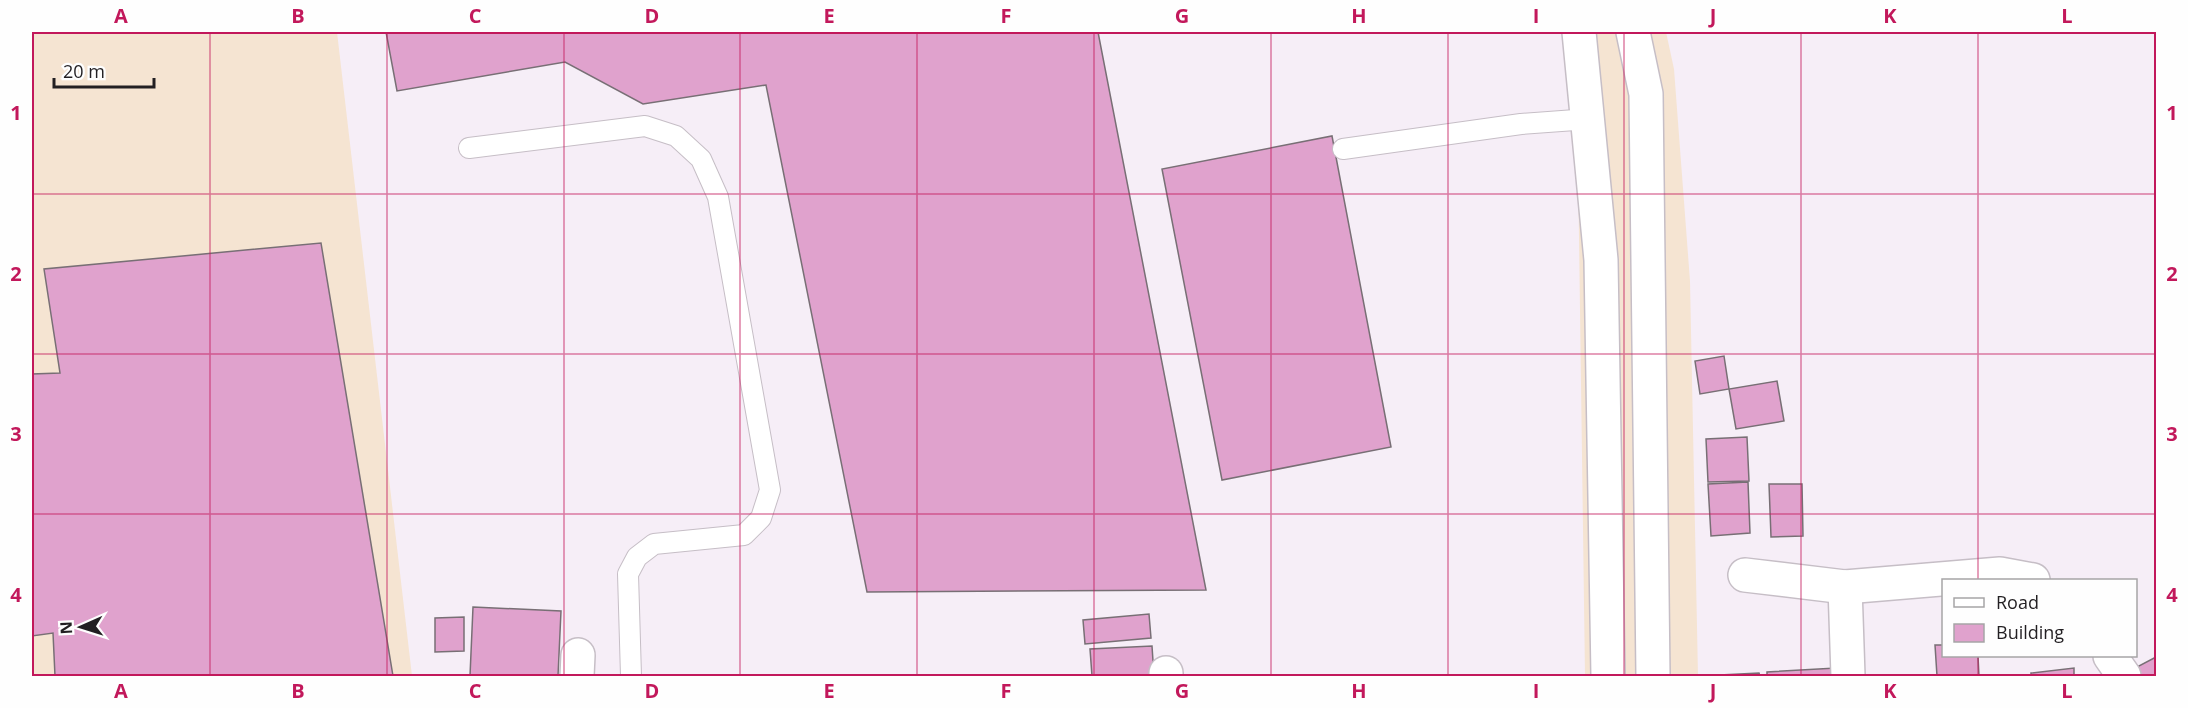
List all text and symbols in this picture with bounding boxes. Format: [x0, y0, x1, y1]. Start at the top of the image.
text: A [114, 2, 128, 29]
text: B [291, 2, 305, 29]
text: C [469, 2, 482, 29]
text: D [645, 2, 659, 29]
text: E [823, 2, 835, 29]
text: F [1001, 2, 1011, 29]
text: G [1175, 2, 1189, 29]
text: H [1351, 2, 1367, 29]
text: I [1533, 2, 1539, 29]
text: J [1708, 2, 1716, 29]
text: K [1883, 2, 1897, 29]
text: L [2061, 2, 2073, 29]
scale bar [54, 51, 154, 89]
text: 20 m [63, 59, 105, 83]
text: 1 [10, 99, 22, 126]
text: 1 [2166, 99, 2178, 126]
text: 2 [10, 260, 22, 287]
text: 2 [2166, 260, 2178, 287]
text: 3 [10, 420, 22, 447]
text: 3 [2166, 420, 2178, 447]
legend [1942, 579, 2137, 657]
text: 4 [10, 581, 22, 608]
text: 4 [2166, 581, 2178, 608]
text: Road [1996, 590, 2039, 614]
north arrow [51, 597, 111, 657]
text: Building [1996, 620, 2064, 644]
text: N [55, 621, 77, 635]
text: A [114, 677, 128, 704]
text: B [291, 677, 305, 704]
text: C [469, 677, 482, 704]
text: D [645, 677, 659, 704]
text: E [823, 677, 835, 704]
text: F [1001, 677, 1011, 704]
text: G [1175, 677, 1189, 704]
text: H [1351, 677, 1367, 704]
text: I [1533, 677, 1539, 704]
text: J [1708, 677, 1716, 704]
text: K [1883, 677, 1897, 704]
text: L [2061, 677, 2073, 704]

